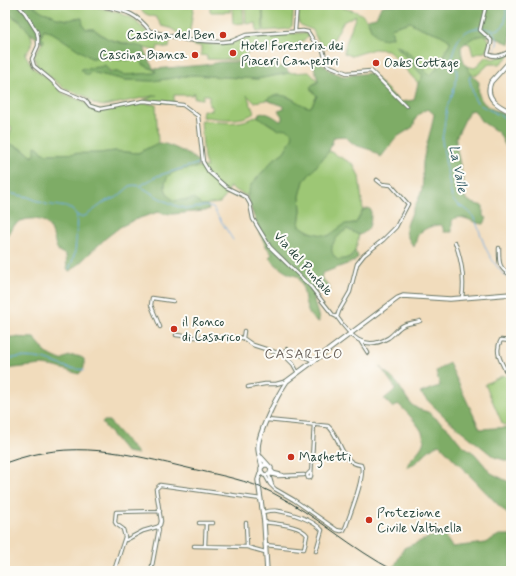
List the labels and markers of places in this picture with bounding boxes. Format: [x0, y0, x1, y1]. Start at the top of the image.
place label: Cascina del Ben [127, 27, 215, 44]
marker: Cascina del Ben [218, 30, 228, 40]
place label: Hotel Foresteria dei Piaceri Campestri [241, 38, 344, 70]
place label: Cascina Bianca [99, 47, 187, 64]
marker: Hotel Foresteria dei Piaceri Campestri [228, 48, 238, 58]
marker: Cascina Bianca [190, 50, 200, 60]
place label: Oaks Cottage [384, 55, 459, 72]
marker: Oaks Cottage [371, 58, 381, 68]
place label: il Ronco di Casarico [182, 314, 241, 346]
marker: il Ronco di Casarico [169, 324, 179, 334]
place label: Maghetti [299, 449, 351, 468]
marker: Maghetti [286, 452, 296, 462]
place label: Protezione Civile Valtinella [377, 505, 462, 537]
marker: Protezione Civile Valtinella [364, 515, 374, 525]

